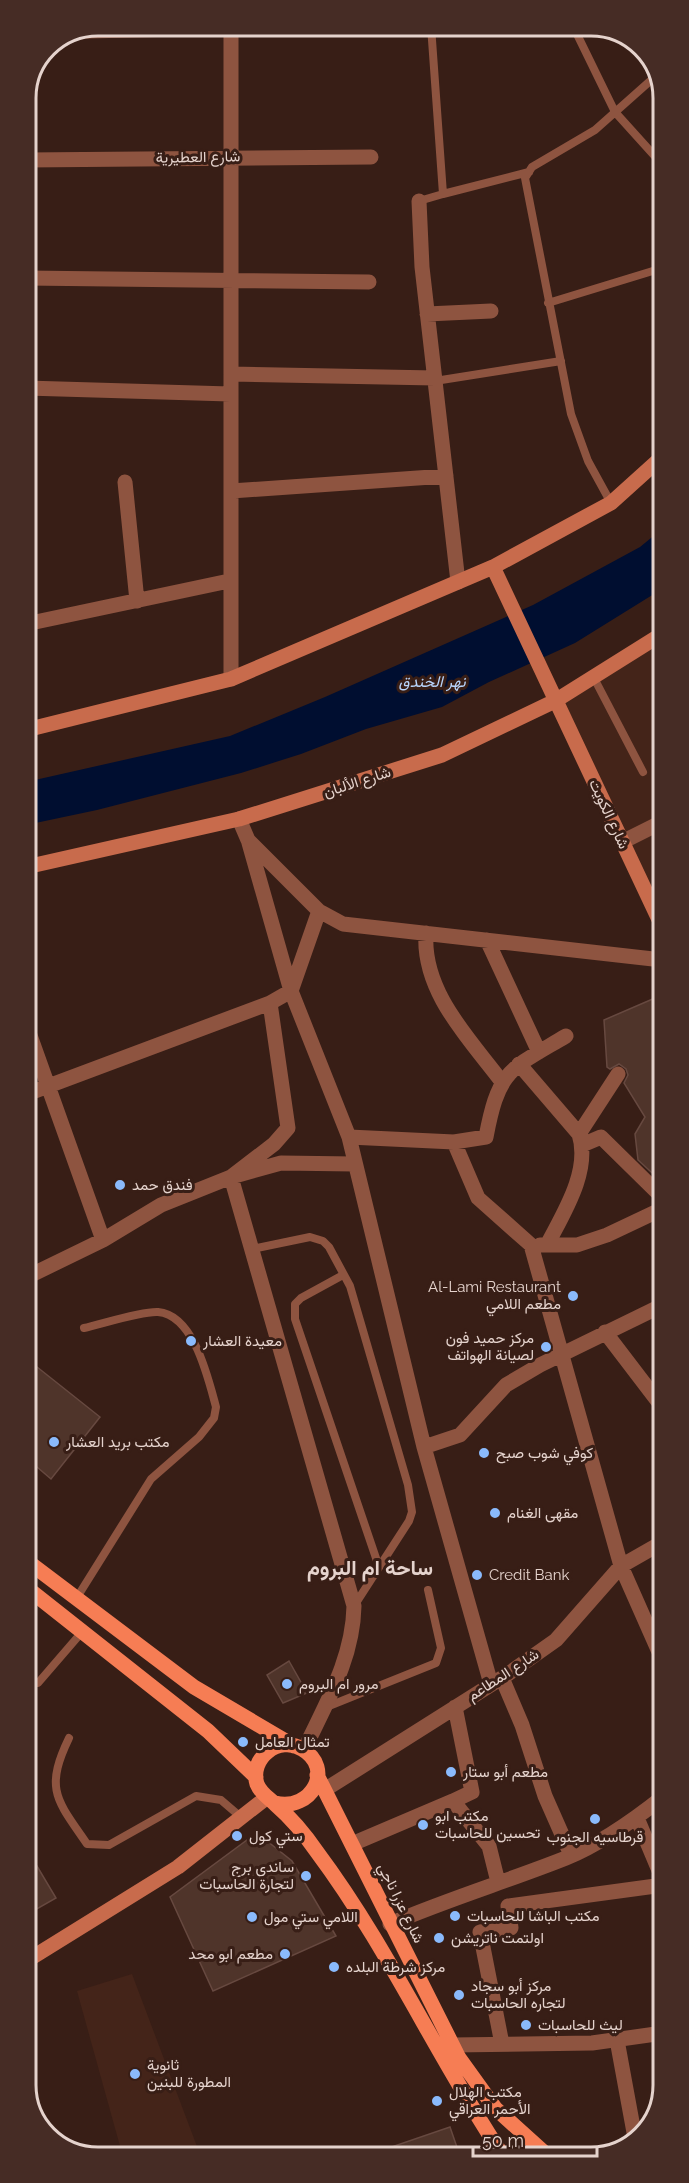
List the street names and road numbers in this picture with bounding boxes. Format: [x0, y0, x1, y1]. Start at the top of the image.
street label: شارع العطيرية [155, 147, 241, 169]
street label: شارع الألبان [321, 763, 394, 803]
street label: شارع الكويت [583, 776, 633, 853]
street label: شارع المطاعم [464, 1645, 543, 1706]
street label: شارع عزرا ناجي [370, 1860, 428, 1948]

